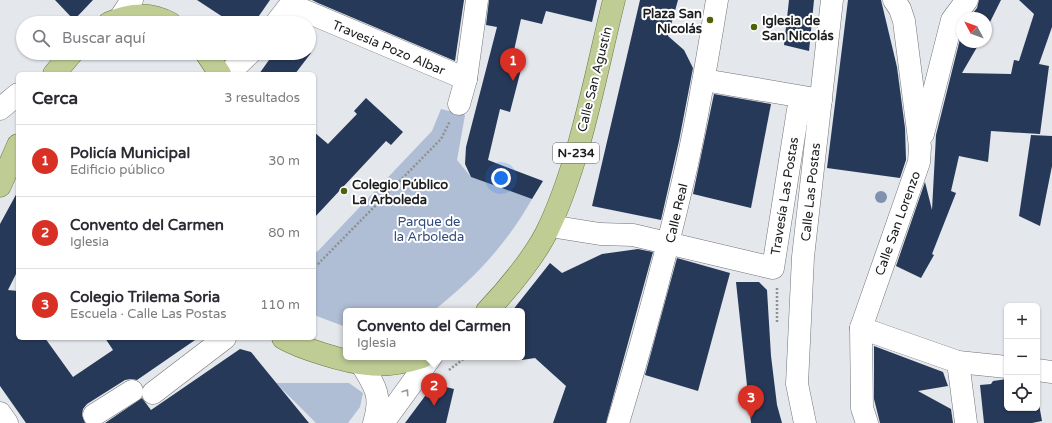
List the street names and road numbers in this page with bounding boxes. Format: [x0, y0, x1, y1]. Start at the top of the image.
street label: Travesía Pozo Albar [330, 17, 448, 79]
street label: Calle San Agustín [574, 25, 616, 134]
street label: Travesía Las Postas [768, 136, 802, 256]
street label: Calle Las Postas [798, 142, 824, 242]
road number: N-234 [553, 143, 599, 163]
street label: Calle San Lorenzo [872, 169, 924, 278]
street label: Calle Real [662, 182, 692, 245]

